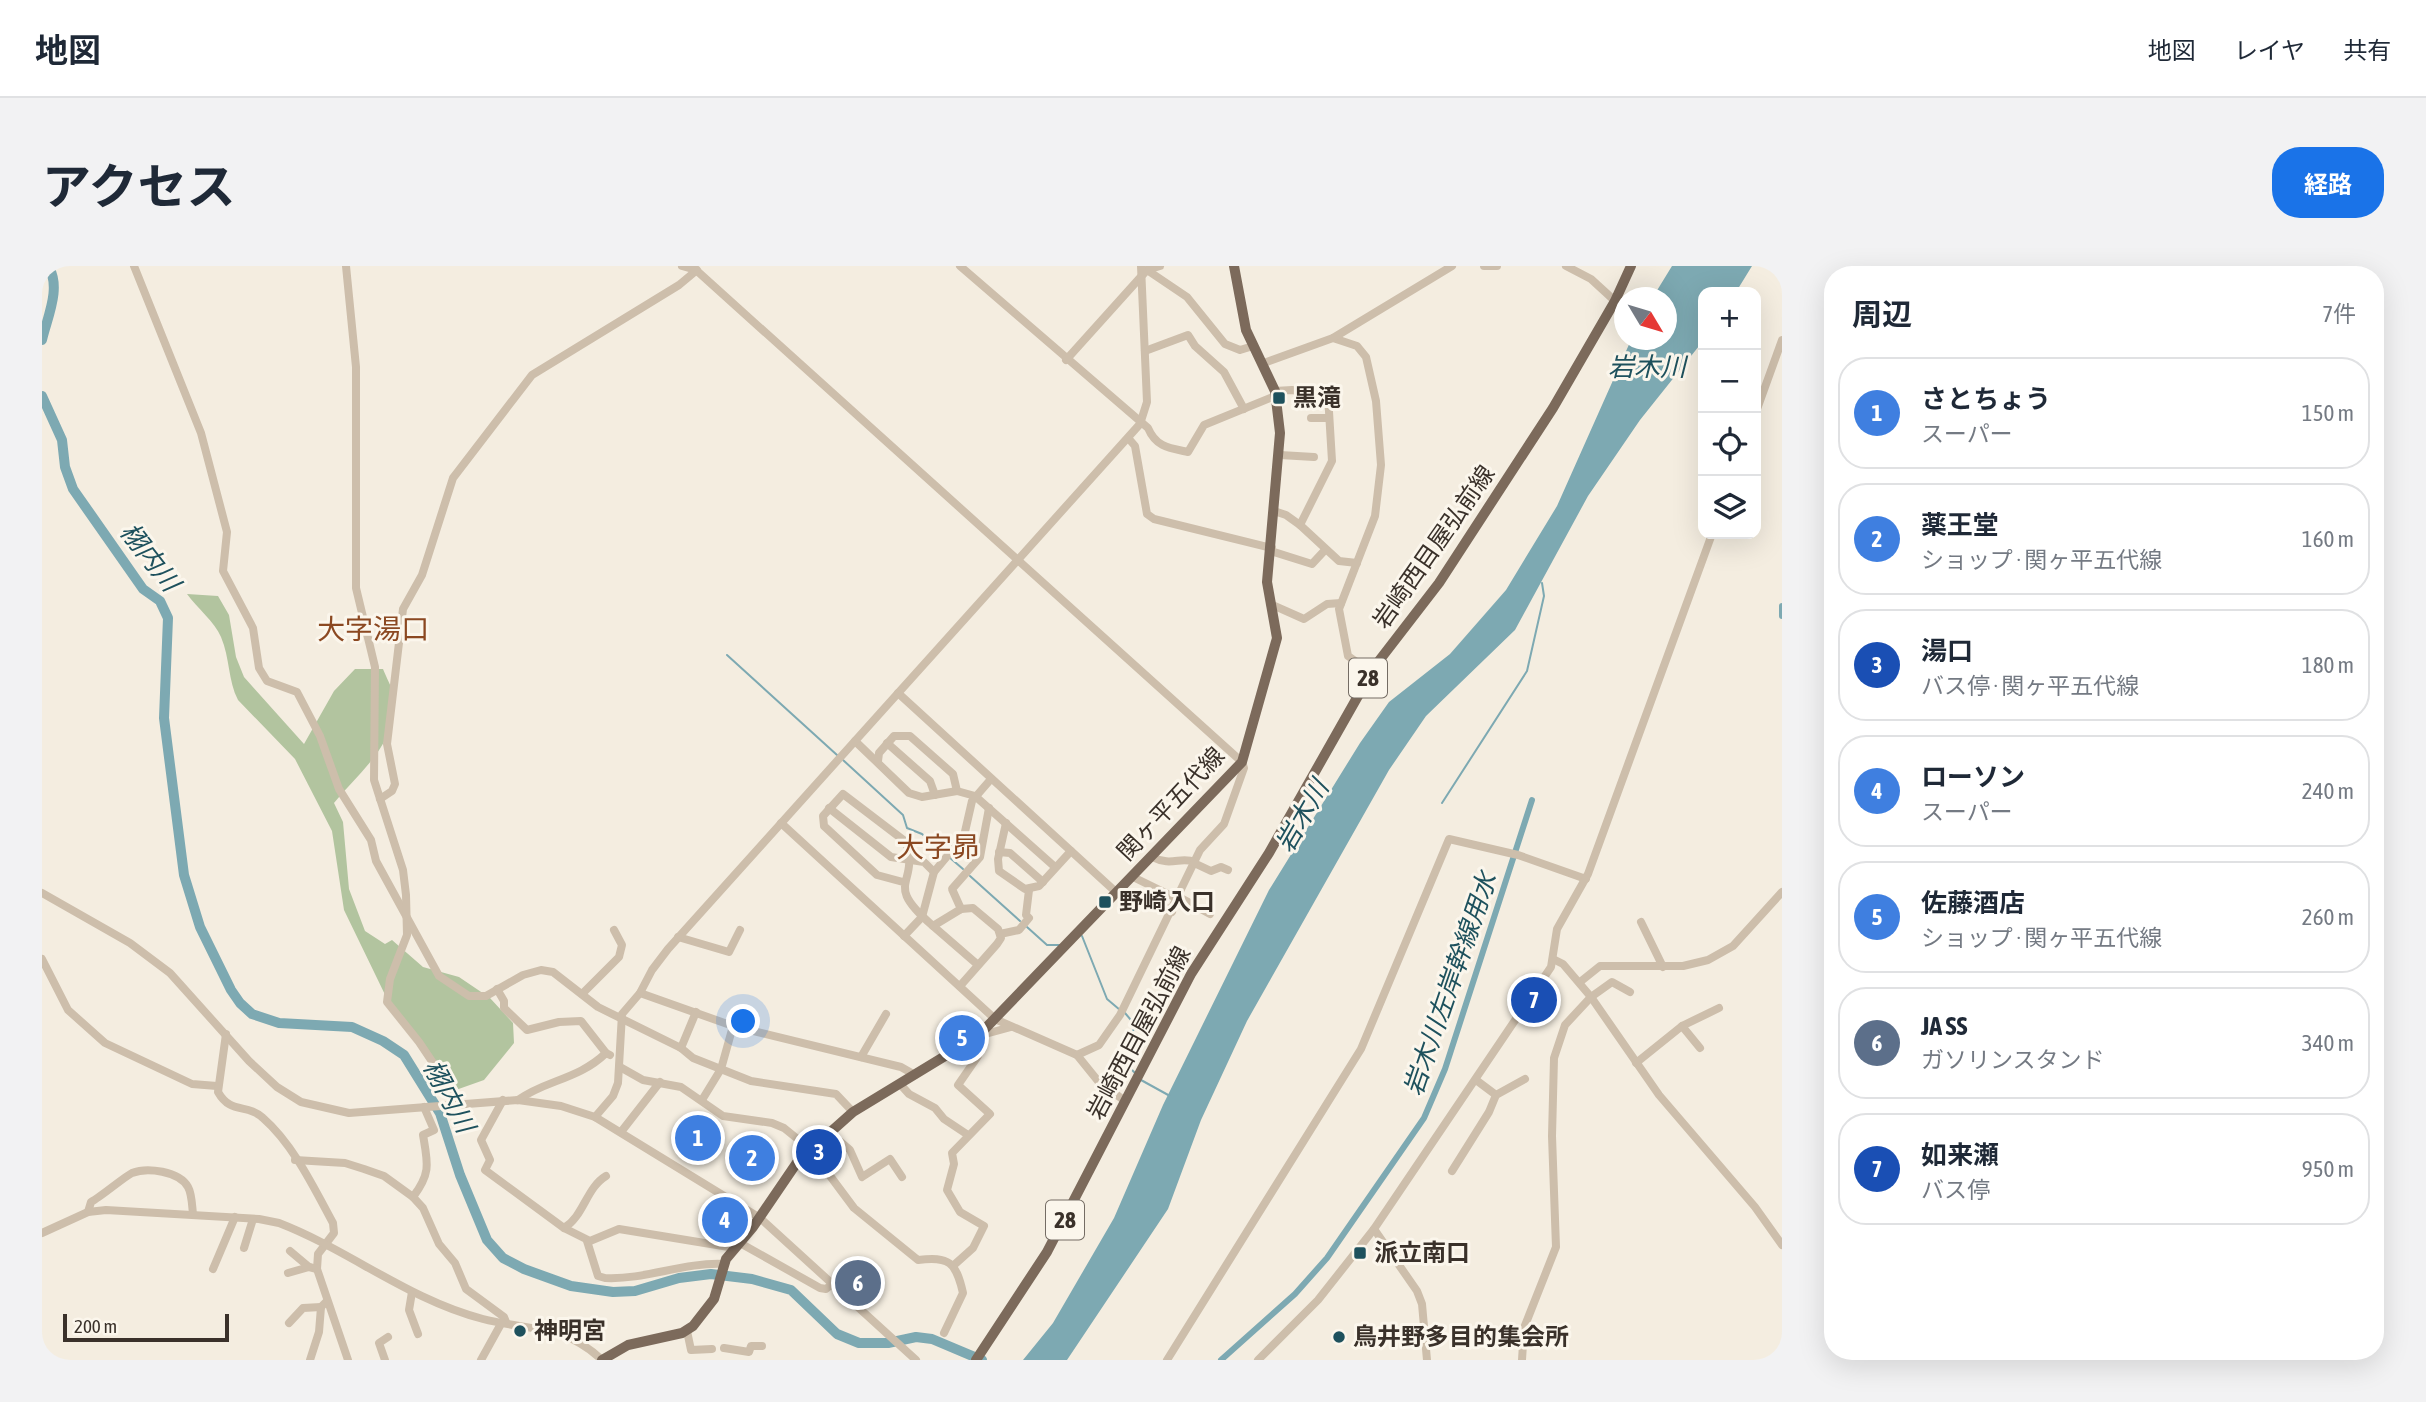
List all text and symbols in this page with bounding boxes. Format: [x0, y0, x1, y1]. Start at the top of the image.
text: 地図 [35, 31, 101, 69]
text: 地図 [2148, 37, 2196, 64]
text: レイヤ [2234, 37, 2305, 64]
text: 共有 [2343, 37, 2391, 64]
button: 経路 [2272, 147, 2384, 218]
text: アクセス [42, 158, 236, 214]
north arrow [1614, 287, 1677, 350]
map controls [1698, 287, 1761, 539]
button: + [1698, 287, 1761, 350]
text: 周辺 [1852, 297, 1912, 331]
text: 7件 [2322, 301, 2356, 327]
button: − [1698, 350, 1761, 413]
water label: 岩木川 [1608, 352, 1689, 382]
place label: 黒滝 [1293, 384, 1341, 411]
text: さとちょう [1921, 384, 2051, 414]
marker: 黒滝 [1271, 390, 1287, 406]
text: 1 [1872, 400, 1882, 426]
text: 150 m [2302, 400, 2354, 426]
button: locate [1698, 413, 1761, 476]
text: スーパー [1921, 421, 2013, 447]
street label: 岩崎西目屋弘前線 [1367, 460, 1500, 633]
button: layers [1698, 476, 1761, 539]
text: 薬王堂 [1921, 510, 1999, 540]
water label: 栩内川 [114, 517, 188, 599]
text: 2 [1872, 526, 1882, 552]
text: 160 m [2302, 526, 2354, 552]
text: ショップ · 関ヶ平五代線 [1921, 547, 2162, 573]
district label: 大字湯口 [317, 613, 429, 645]
text: 湯口 [1921, 636, 1973, 666]
text: 3 [1872, 652, 1882, 678]
text: 180 m [2302, 652, 2354, 678]
road number: 28 [1349, 658, 1387, 698]
text: バス停 · 関ヶ平五代線 [1921, 673, 2139, 699]
street label: 関ヶ平五代線 [1112, 742, 1230, 866]
text: ローソン [1921, 762, 2025, 792]
water label: 岩木川 [1270, 772, 1336, 857]
text: 4 [1872, 778, 1882, 804]
text: 240 m [2302, 778, 2354, 804]
text: スーパー [1921, 799, 2013, 825]
district label: 大字昴 [896, 831, 980, 863]
water label: 岩木川左岸幹線用水 [1398, 866, 1503, 1100]
place label: 野崎入口 [1119, 888, 1215, 915]
text: 佐藤酒店 [1921, 888, 2025, 918]
marker: 野崎入口 [1097, 894, 1113, 910]
text: 5 [1872, 904, 1882, 930]
text: 260 m [2302, 904, 2354, 930]
text: ショップ · 関ヶ平五代線 [1921, 925, 2162, 951]
street label: 岩崎西目屋弘前線 [1082, 942, 1196, 1124]
pin: 7 [1511, 974, 1557, 1026]
your location [726, 1004, 760, 1038]
text: JA SS [1921, 1011, 1967, 1041]
pin: 5 [939, 1012, 985, 1064]
text: 6 [1872, 1030, 1882, 1056]
text: 340 m [2302, 1030, 2354, 1056]
text: ガソリンスタンド [1921, 1047, 2105, 1073]
water label: 栩内川 [417, 1055, 482, 1140]
pin: 1 [675, 1112, 721, 1164]
pin: 3 [796, 1126, 842, 1178]
pin: 2 [729, 1132, 775, 1184]
text: 如来瀬 [1921, 1140, 1999, 1170]
text: 7 [1872, 1156, 1882, 1182]
text: 950 m [2302, 1156, 2354, 1182]
text: バス停 [1921, 1177, 1990, 1203]
pin: 4 [702, 1194, 748, 1246]
road number: 28 [1046, 1200, 1084, 1239]
place label: 派立南口 [1374, 1239, 1470, 1266]
marker: 派立南口 [1352, 1245, 1368, 1261]
pin: 6 [835, 1257, 881, 1309]
scale bar [63, 1311, 229, 1343]
text: 200 m [74, 1315, 117, 1337]
place label: 神明宮 [534, 1317, 606, 1344]
marker: 神明宮 [512, 1323, 528, 1339]
place label: 鳥井野多目的集会所 [1353, 1323, 1569, 1350]
marker: 鳥井野多目的集会所 [1331, 1329, 1347, 1345]

